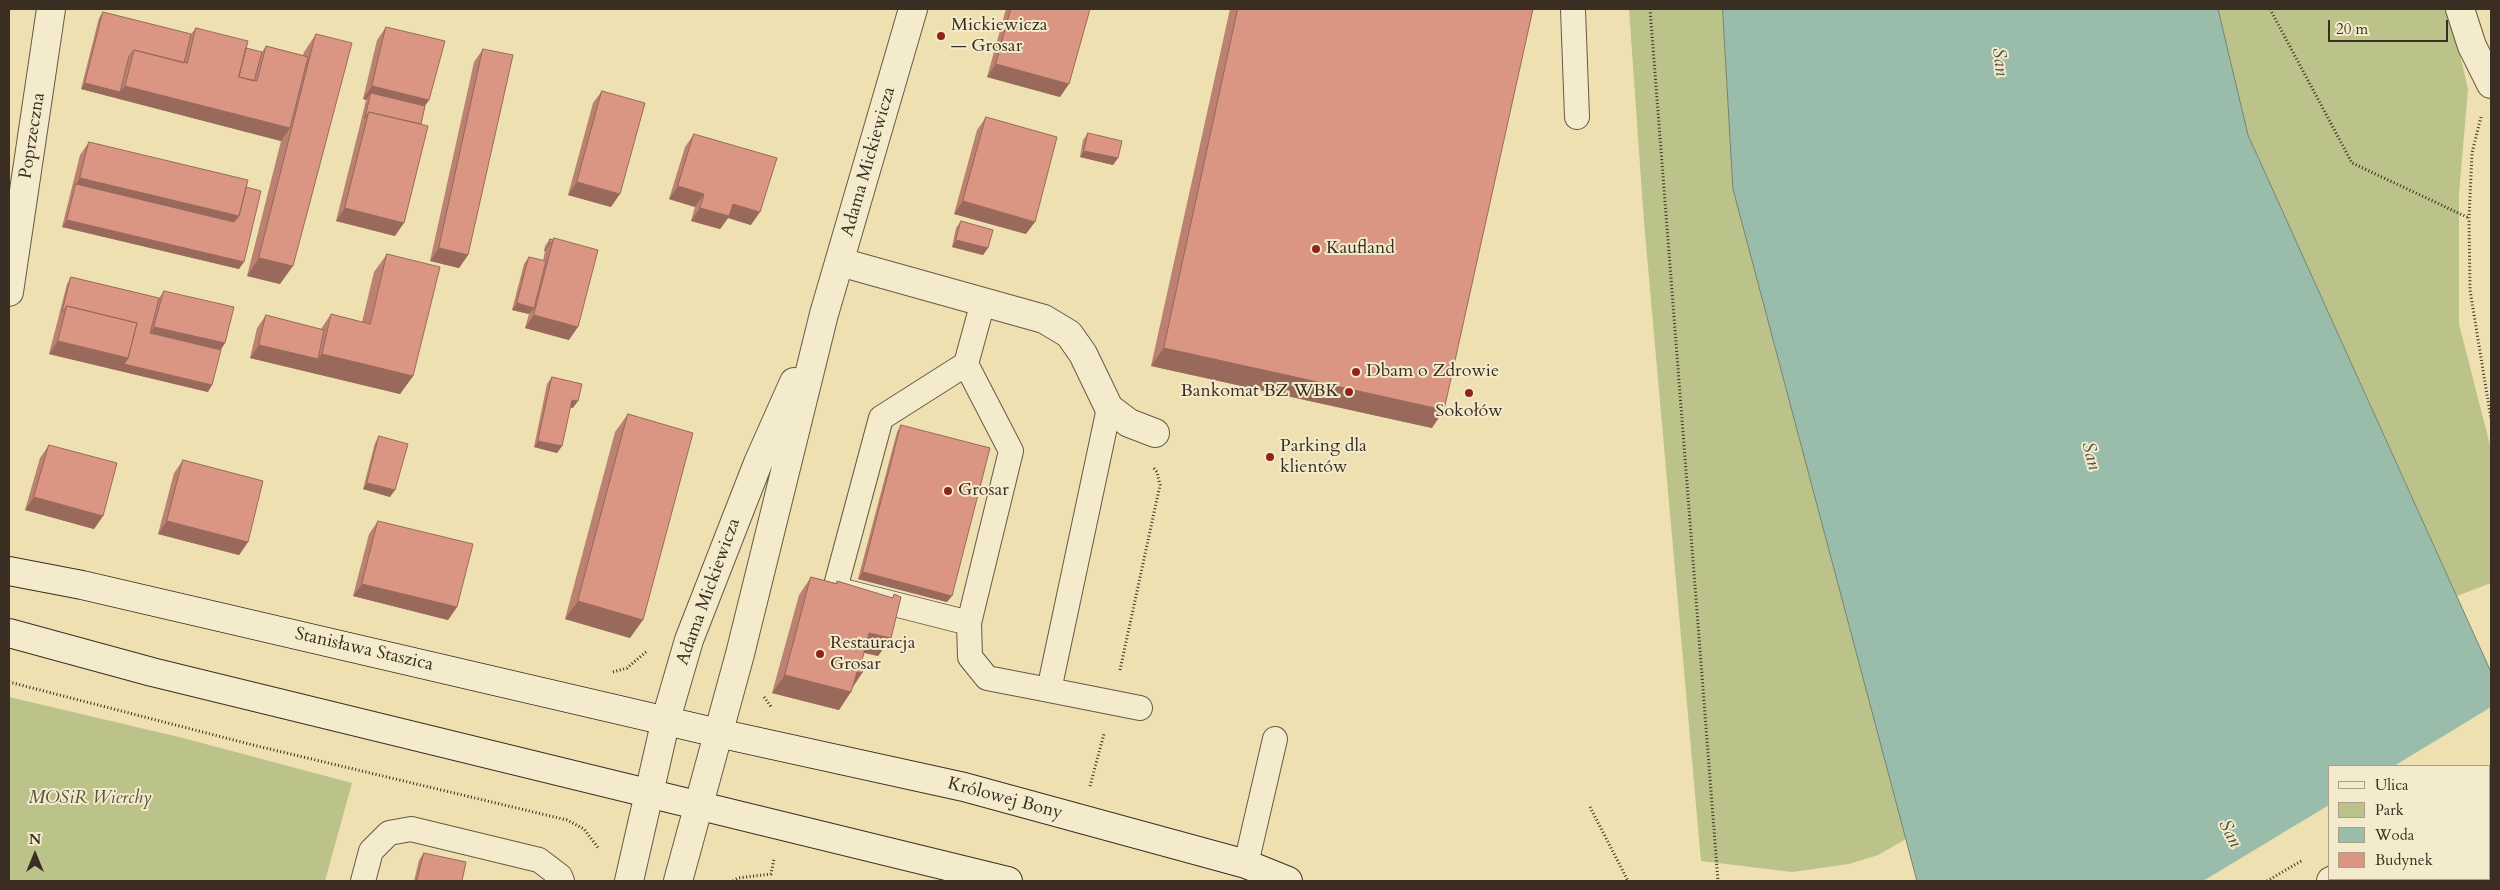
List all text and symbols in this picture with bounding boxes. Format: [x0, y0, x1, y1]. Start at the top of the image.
scale bar [2330, 10, 2450, 42]
place label: Mickiewicza — Grosar [951, 15, 1048, 58]
text: 20 m [2336, 19, 2368, 39]
marker: Mickiewicza — Grosar [935, 30, 947, 42]
water label: San [1986, 46, 2012, 78]
street label: Adama Mickiewicza [837, 85, 901, 239]
street label: Poprzeczna [16, 91, 50, 181]
place label: Kaufland [1326, 238, 1395, 260]
marker: Kaufland [1310, 243, 1322, 255]
place label: Dbam o Zdrowie [1366, 361, 1499, 383]
marker: Dbam o Zdrowie [1350, 366, 1362, 378]
place label: Bankomat BZ WBK [1180, 381, 1339, 403]
marker: Bankomat BZ WBK [1343, 386, 1355, 398]
marker: Sokołów [1463, 387, 1475, 399]
place label: Sokołów [1435, 401, 1503, 423]
place label: Parking dla klientów [1280, 436, 1367, 478]
water label: San [2075, 439, 2105, 473]
marker: Parking dla klientów [1264, 451, 1276, 463]
place label: Grosar [958, 480, 1009, 502]
marker: Grosar [942, 485, 954, 497]
street label: Adama Mickiewicza [672, 516, 746, 668]
street label: Stanisława Staszica [293, 624, 435, 676]
place label: Restauracja Grosar [830, 633, 915, 676]
marker: Restauracja Grosar [814, 648, 826, 660]
legend [2328, 765, 2490, 880]
street label: Królowej Bony [945, 773, 1065, 825]
text: Ulica [2375, 775, 2409, 795]
park label: MOSiR Wierchy [28, 788, 152, 810]
text: Park [2375, 800, 2404, 820]
water label: San [2212, 816, 2246, 852]
text: Woda [2375, 825, 2414, 845]
north arrow [10, 830, 60, 880]
text: N [29, 830, 41, 849]
text: Budynek [2375, 850, 2433, 870]

